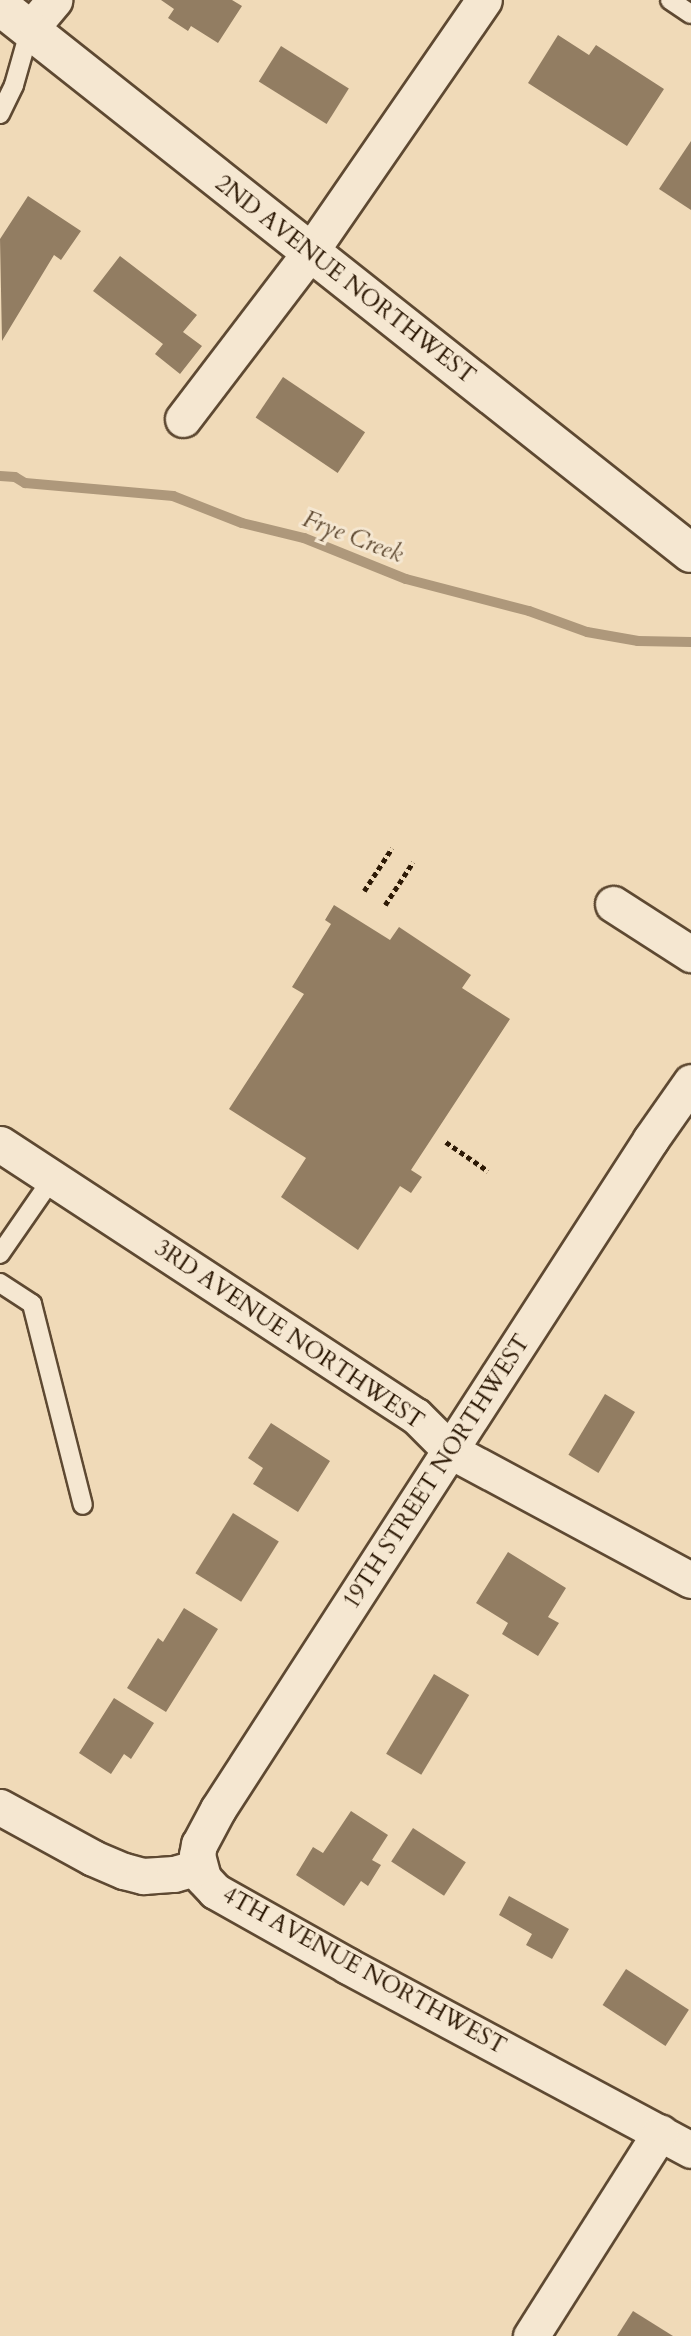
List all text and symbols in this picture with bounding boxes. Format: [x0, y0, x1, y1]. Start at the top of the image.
street label: 2ND AVENUE NORTHWEST [210, 170, 480, 390]
water label: Frye Creek [299, 505, 407, 569]
street label: 3RD AVENUE NORTHWEST [149, 1235, 429, 1435]
street label: 19TH STREET NORTHWEST [338, 1330, 536, 1614]
street label: 4TH AVENUE NORTHWEST [217, 1881, 511, 2061]

